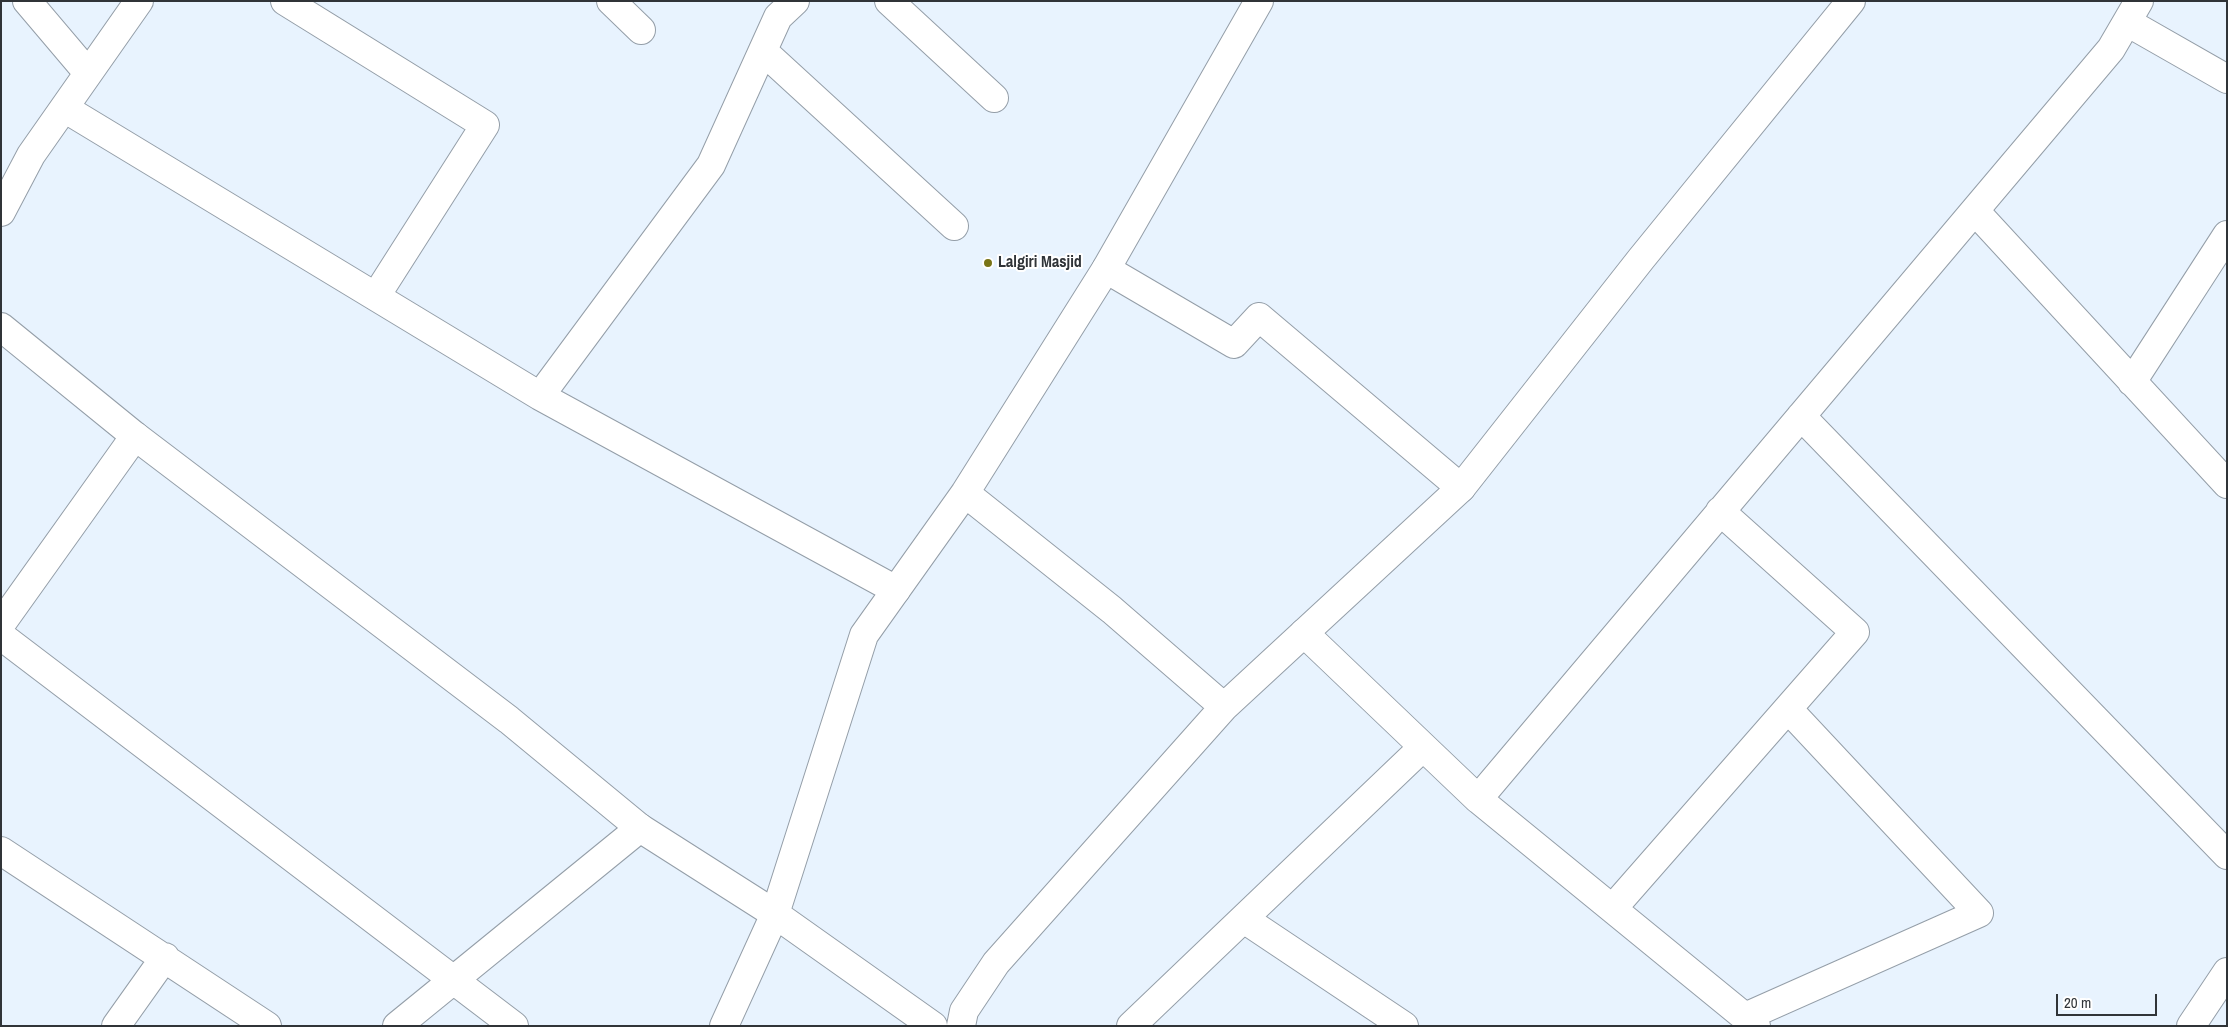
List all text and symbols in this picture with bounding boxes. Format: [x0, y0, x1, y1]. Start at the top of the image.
place label: Lalgiri Masjid [998, 253, 1082, 273]
marker: Lalgiri Masjid [982, 257, 994, 269]
scale bar [2058, 984, 2159, 1016]
text: 20 m [2064, 992, 2091, 1013]

